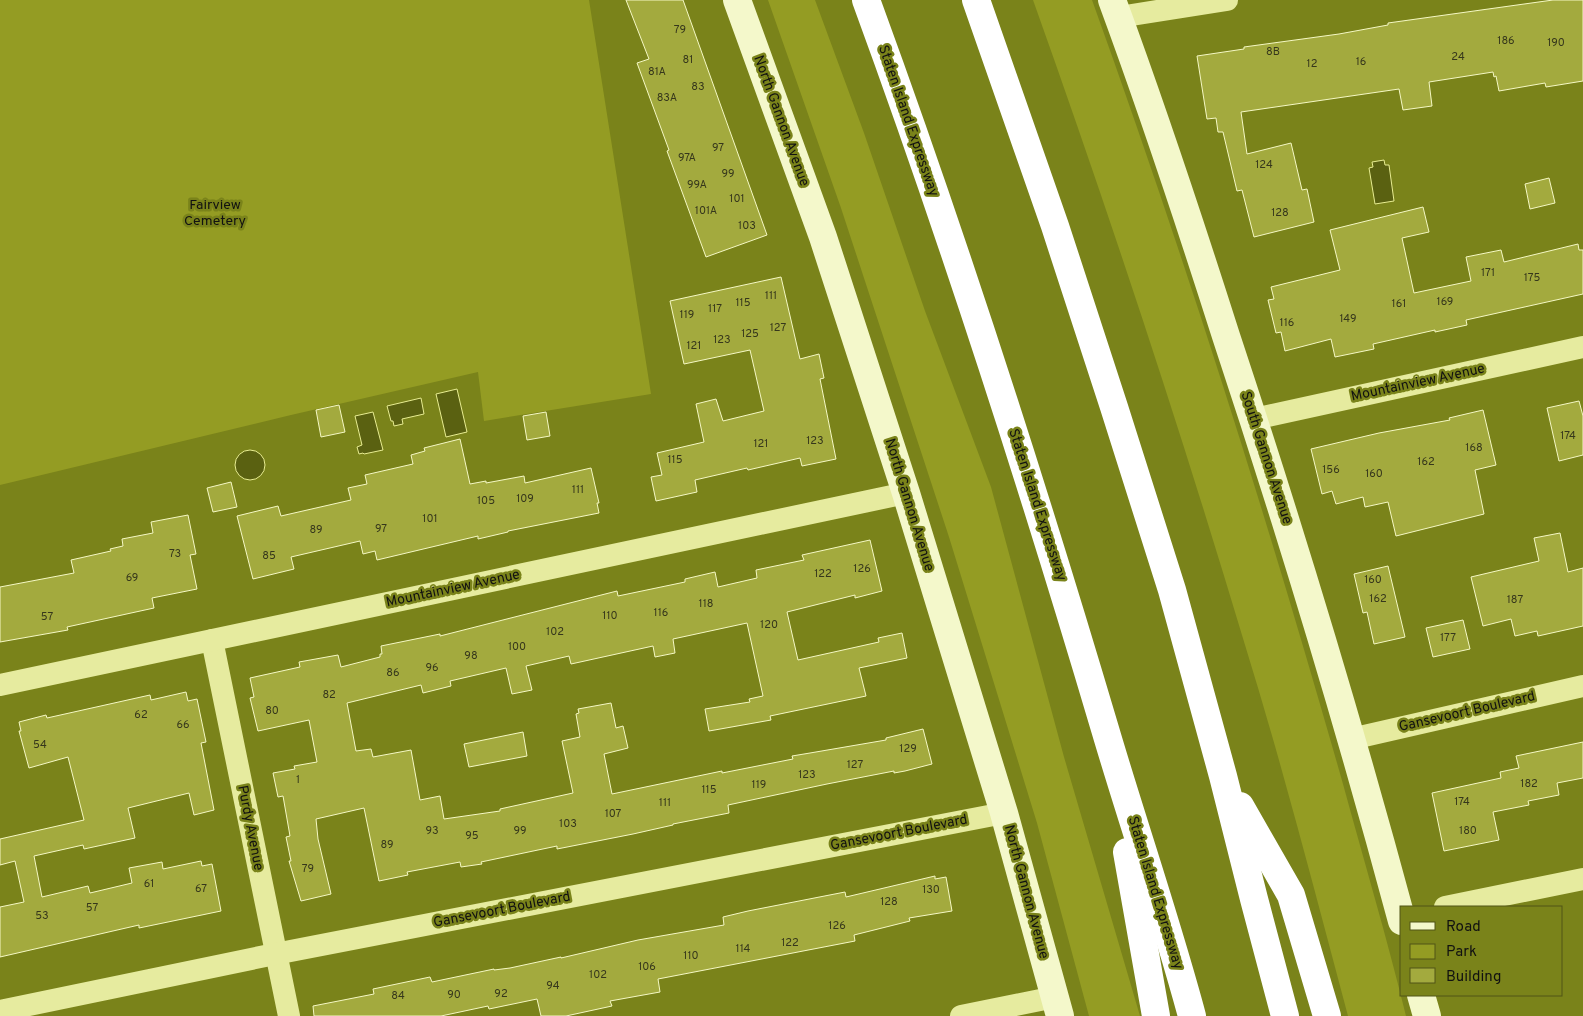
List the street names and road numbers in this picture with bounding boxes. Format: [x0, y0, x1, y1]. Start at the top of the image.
street label: Staten Island Expressway [874, 43, 942, 199]
street label: North Gannon Avenue [749, 53, 813, 189]
street label: Mountainview Avenue [1350, 361, 1486, 405]
street label: South Gannon Avenue [1237, 390, 1295, 526]
street label: Staten Island Expressway [1004, 427, 1070, 583]
street label: North Gannon Avenue [881, 437, 937, 573]
street label: Mountainview Avenue [385, 567, 521, 611]
street label: Gansevoort Boulevard [1397, 688, 1537, 736]
street label: Purdy Avenue [233, 784, 267, 872]
street label: Gansevoort Boulevard [829, 811, 969, 855]
street label: Staten Island Expressway [1124, 815, 1186, 971]
street label: North Gannon Avenue [1000, 823, 1052, 961]
street label: Gansevoort Boulevard [432, 888, 572, 932]

